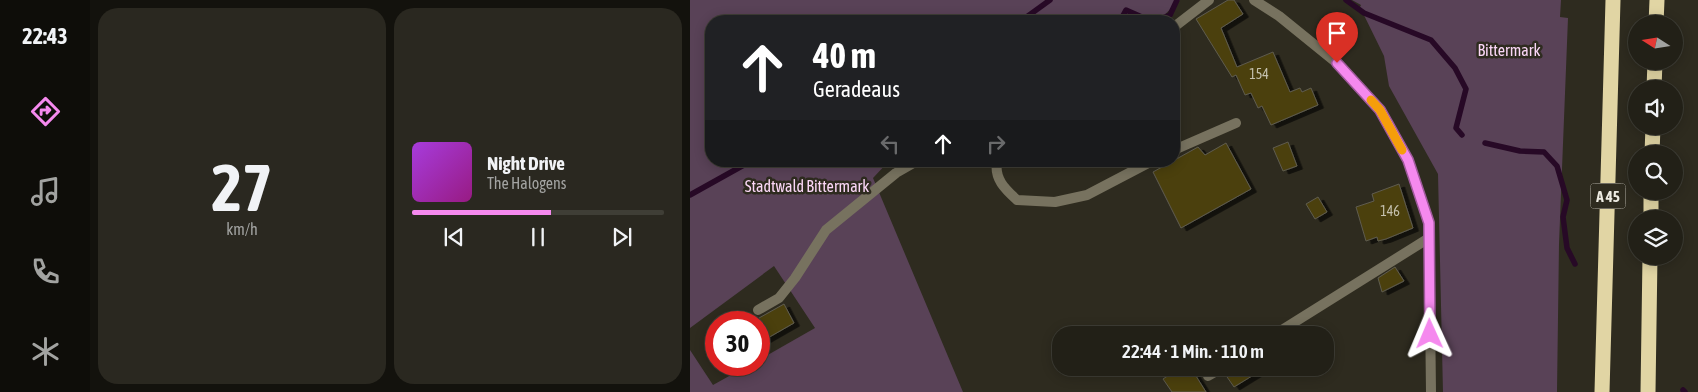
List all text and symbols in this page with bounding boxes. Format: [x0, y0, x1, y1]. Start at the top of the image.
pin [1316, 12, 1358, 63]
north arrow [1628, 15, 1682, 70]
map controls [1628, 15, 1683, 265]
icon: arrive [1323, 19, 1351, 47]
text: 22:43 [22, 23, 68, 49]
icon: ahead [730, 35, 795, 100]
text: 40 m [813, 35, 876, 75]
park label: Bittermark [1477, 41, 1541, 59]
house number: 154 [1249, 66, 1269, 82]
text: Geradeaus [813, 76, 900, 102]
button: sound [1628, 80, 1683, 135]
icon: directions [28, 94, 63, 129]
icon: left [876, 130, 904, 158]
icon: ahead [929, 130, 957, 158]
icon: right [982, 130, 1010, 158]
button: search [1628, 145, 1683, 200]
text: 27 [211, 150, 273, 225]
text: Night Drive [487, 152, 565, 174]
icon: music [28, 174, 63, 209]
text: The Halogens [487, 174, 567, 192]
park label: Stadtwald Bittermark [745, 177, 869, 195]
road number: A 45 [1590, 184, 1626, 208]
house number: 146 [1380, 203, 1400, 219]
button: layers [1628, 210, 1683, 265]
text: km/h [226, 220, 258, 238]
icon: previous [440, 223, 468, 251]
icon: pause [524, 223, 552, 251]
icon: next [608, 223, 636, 251]
icon: phone [28, 254, 63, 289]
position arrow [1403, 307, 1455, 359]
speed limit sign: 30 [705, 311, 770, 376]
icon: climate [28, 334, 63, 369]
text: 22:44 · 1 Min. · 110 m [1122, 340, 1264, 362]

